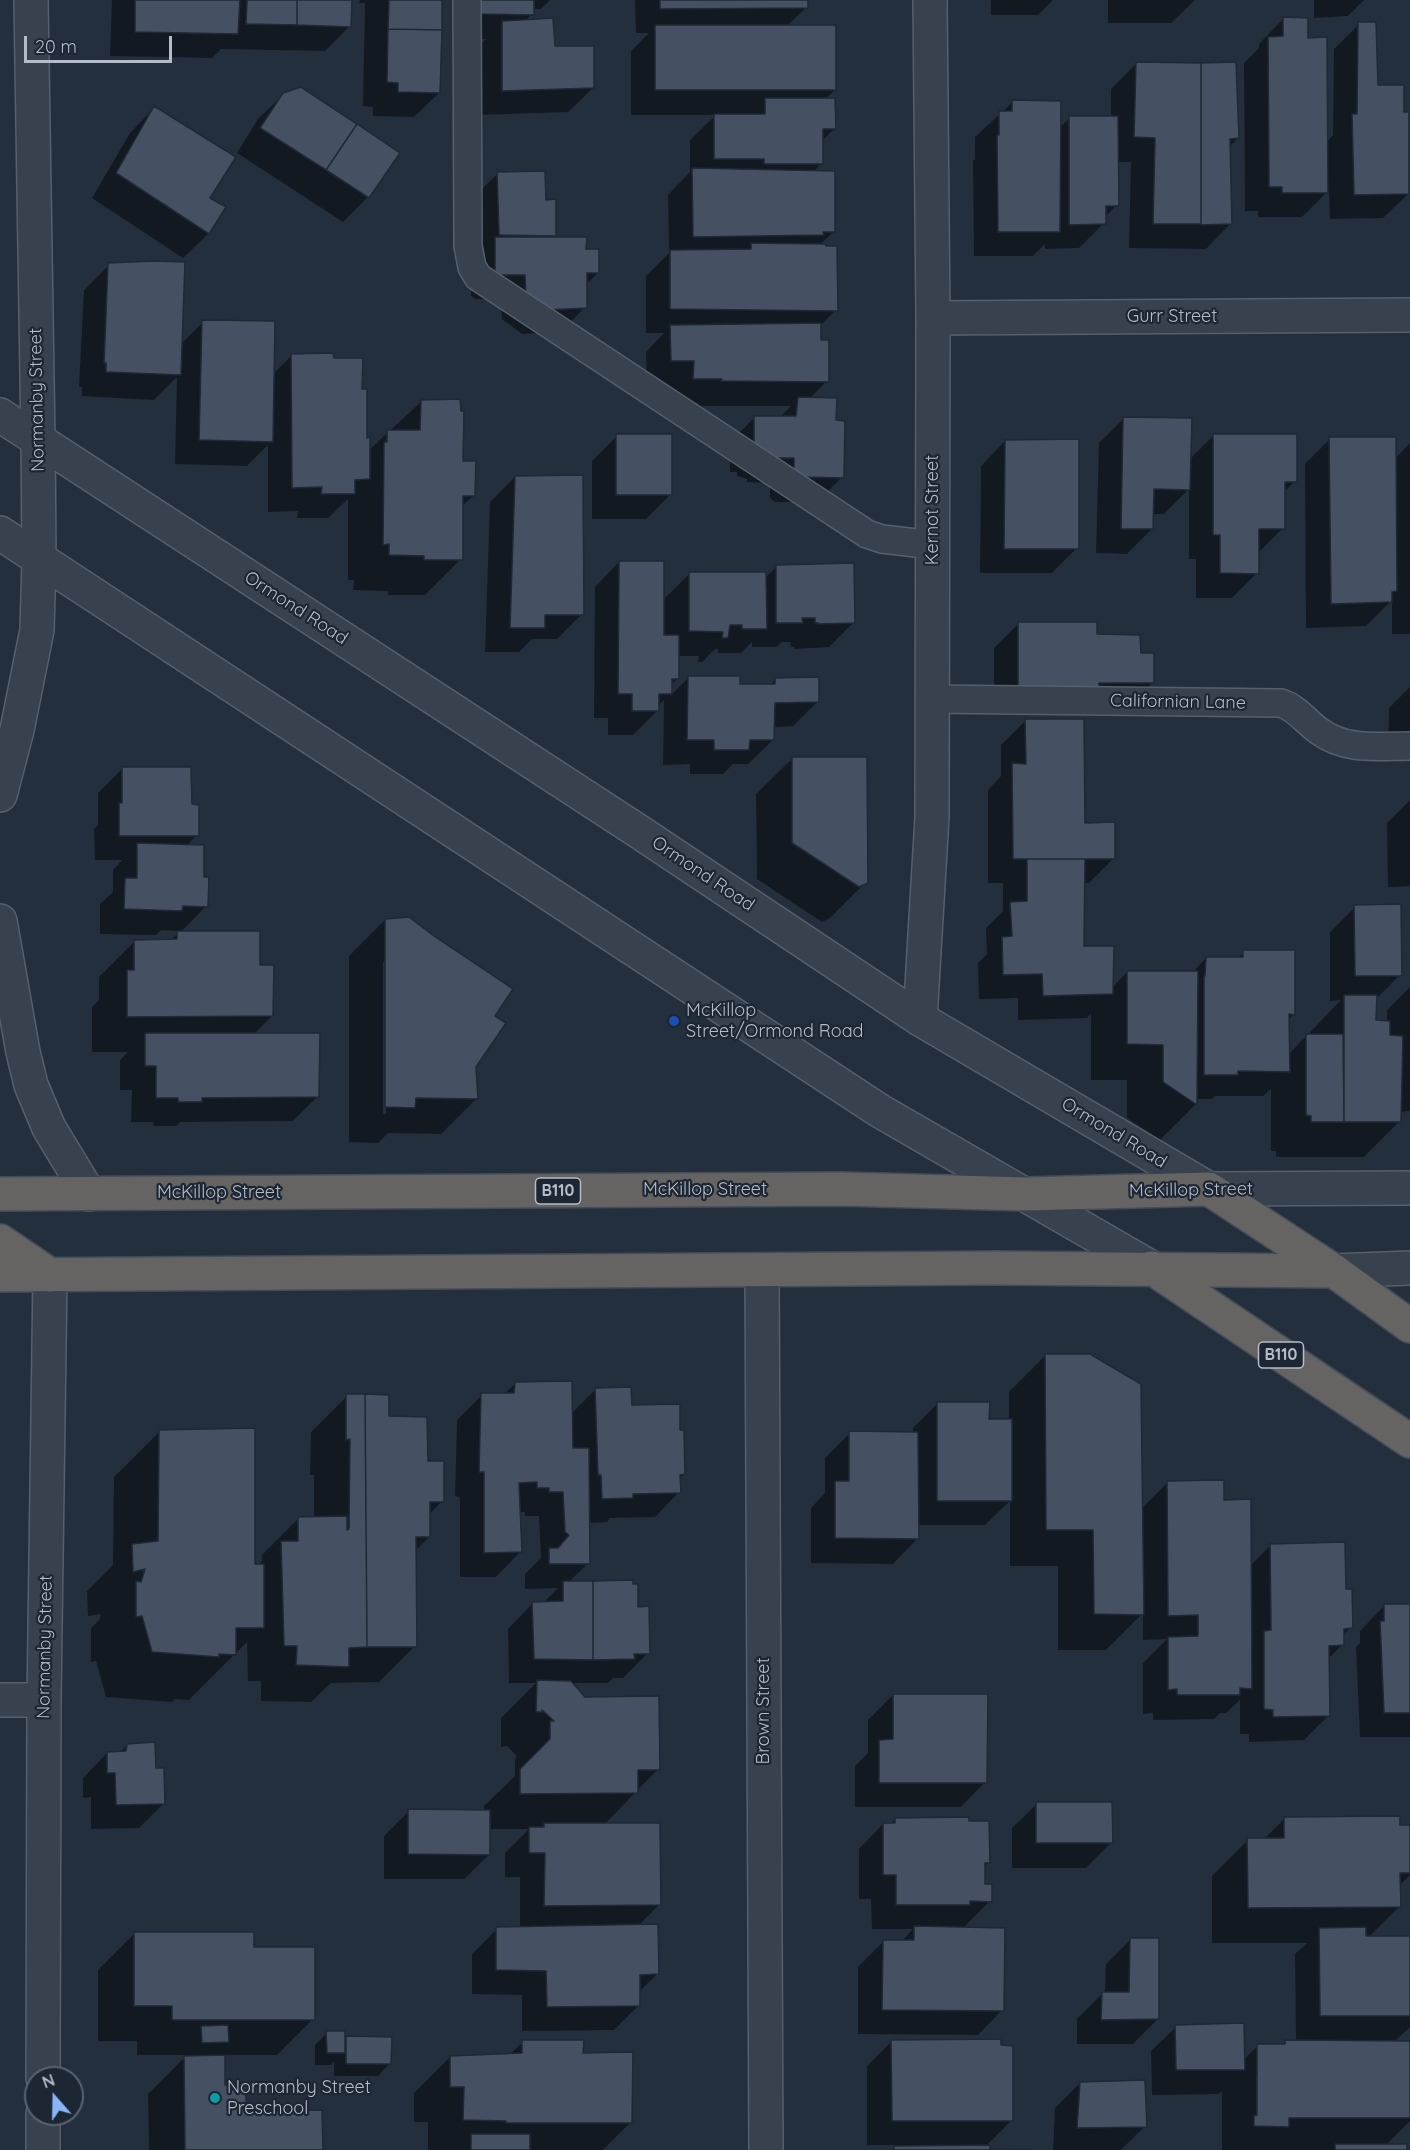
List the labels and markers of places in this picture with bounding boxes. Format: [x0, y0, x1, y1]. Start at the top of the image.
place label: McKillop Street/Ormond Road [686, 1000, 863, 1042]
marker: McKillop Street/Ormond Road [667, 1014, 681, 1028]
place label: Normanby Street Preschool [227, 2077, 371, 2120]
marker: Normanby Street Preschool [208, 2091, 222, 2105]

